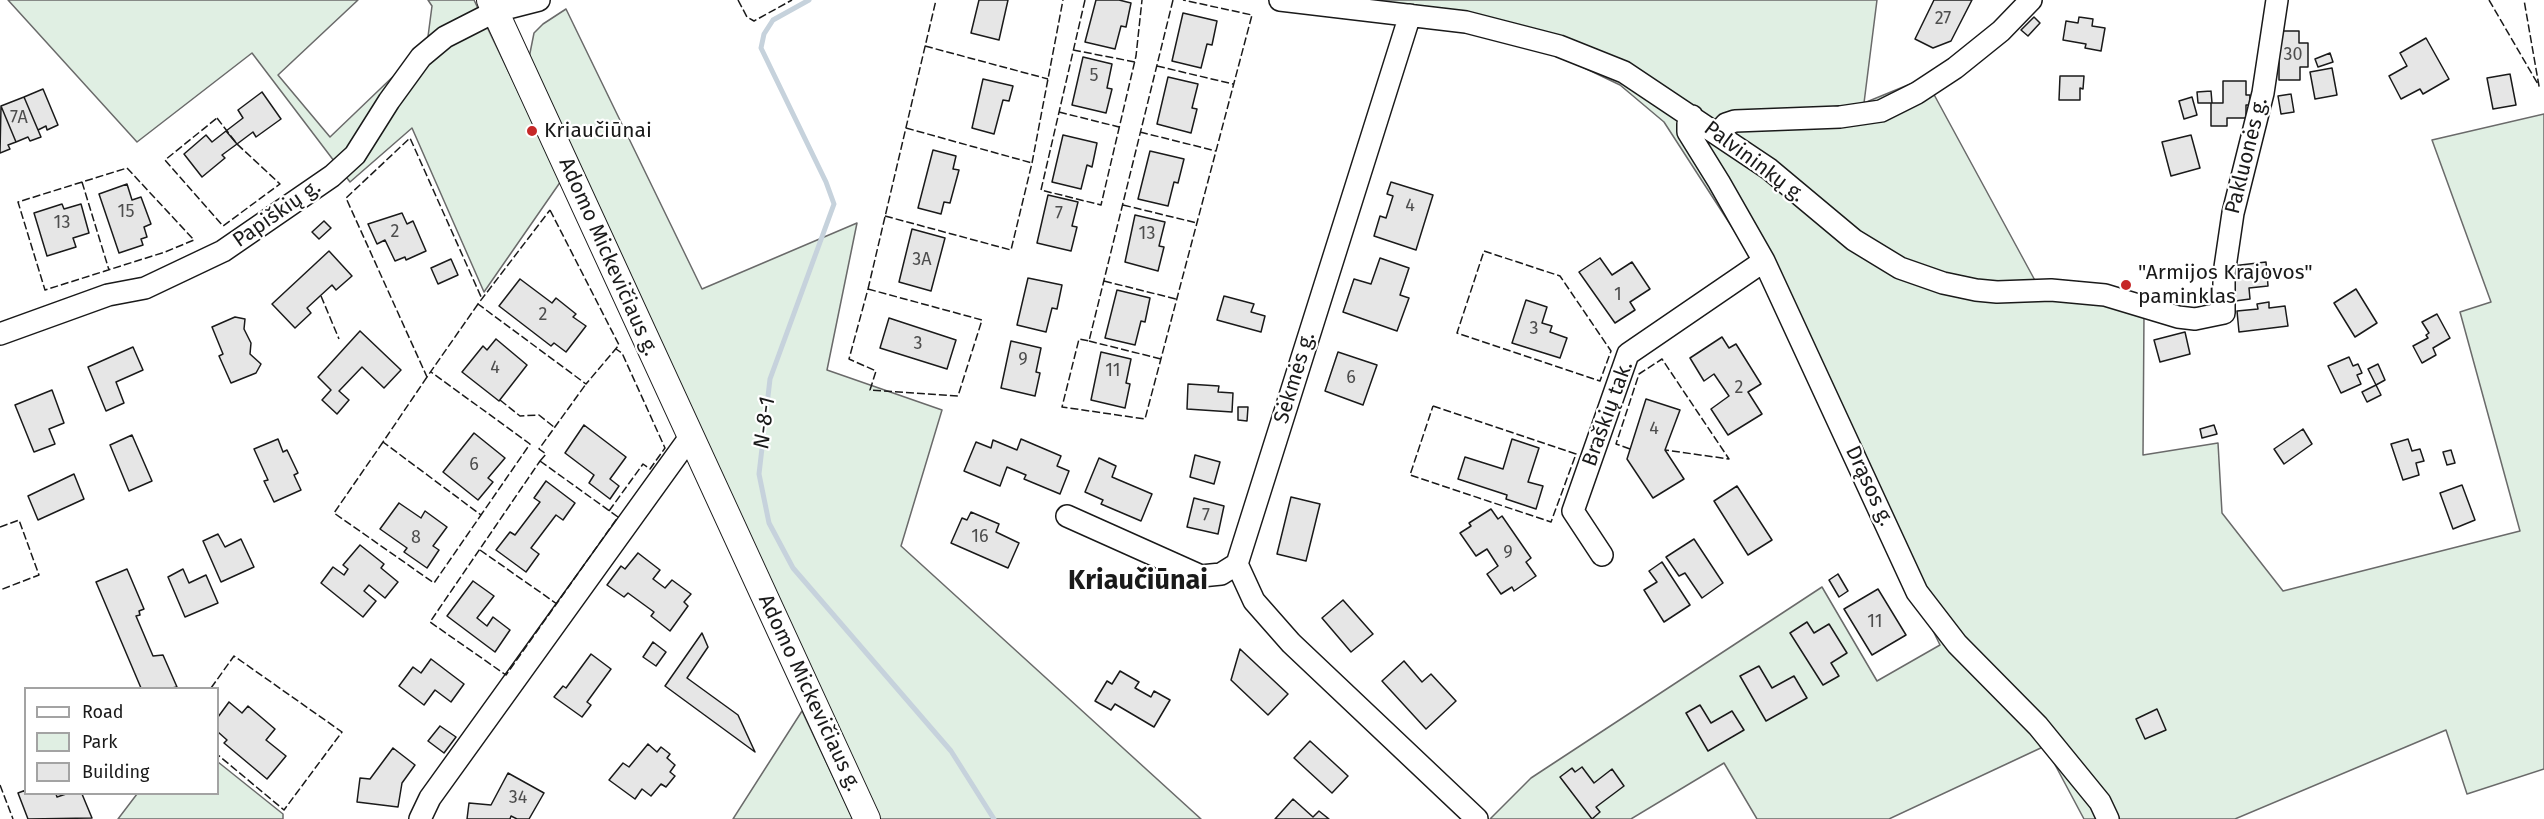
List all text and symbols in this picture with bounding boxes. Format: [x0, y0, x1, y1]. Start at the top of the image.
house number: 27 [1935, 8, 1951, 30]
house number: 30 [2283, 44, 2303, 66]
house number: 5 [1089, 65, 1099, 87]
street label: Pakluonės g. [2220, 95, 2274, 217]
house number: 7A [10, 107, 28, 129]
street label: Palvininkų g. [1699, 116, 1809, 208]
place label: Kriaučiūnai [544, 118, 652, 144]
marker: Kriaučiūnai [525, 124, 539, 138]
street label: Adomo Mickevičiaus g. [553, 154, 663, 360]
street label: Papiškių g. [228, 175, 326, 253]
house number: 4 [1405, 195, 1415, 217]
house number: 15 [118, 201, 134, 223]
house number: 7 [1055, 203, 1063, 225]
house number: 13 [54, 212, 70, 234]
house number: 2 [391, 221, 399, 243]
house number: 13 [1139, 223, 1155, 245]
house number: 3A [912, 249, 932, 271]
place label: "Armijos Krajovos" paminklas [2138, 260, 2313, 310]
marker: "Armijos Krajovos" paminklas [2119, 278, 2133, 292]
house number: 1 [1614, 284, 1622, 306]
house number: 2 [539, 304, 547, 326]
house number: 3 [1530, 318, 1538, 340]
street label: Sėkmės g. [1269, 329, 1321, 427]
house number: 3 [914, 333, 922, 355]
house number: 9 [1018, 349, 1028, 371]
house number: 4 [490, 357, 500, 379]
street label: Braškių tak. [1577, 358, 1639, 470]
house number: 11 [1105, 360, 1121, 382]
house number: 6 [1346, 367, 1356, 389]
house number: 2 [1735, 377, 1743, 399]
water label: N-8-1 [749, 395, 781, 451]
house number: 4 [1649, 418, 1659, 440]
street label: Drąsos g. [1840, 442, 1898, 530]
house number: 6 [469, 454, 479, 476]
house number: 7 [1202, 505, 1210, 527]
house number: 16 [971, 526, 989, 548]
house number: 8 [411, 527, 421, 549]
house number: 9 [1503, 542, 1513, 564]
district label: Kriaučiūnai [1068, 565, 1208, 597]
street label: Adomo Mickevičiaus g. [752, 591, 866, 795]
house number: 11 [1867, 611, 1883, 633]
legend [24, 687, 219, 795]
text: Road [82, 701, 124, 723]
text: Park [82, 731, 117, 753]
text: Building [82, 761, 149, 783]
house number: 34 [509, 787, 527, 809]

